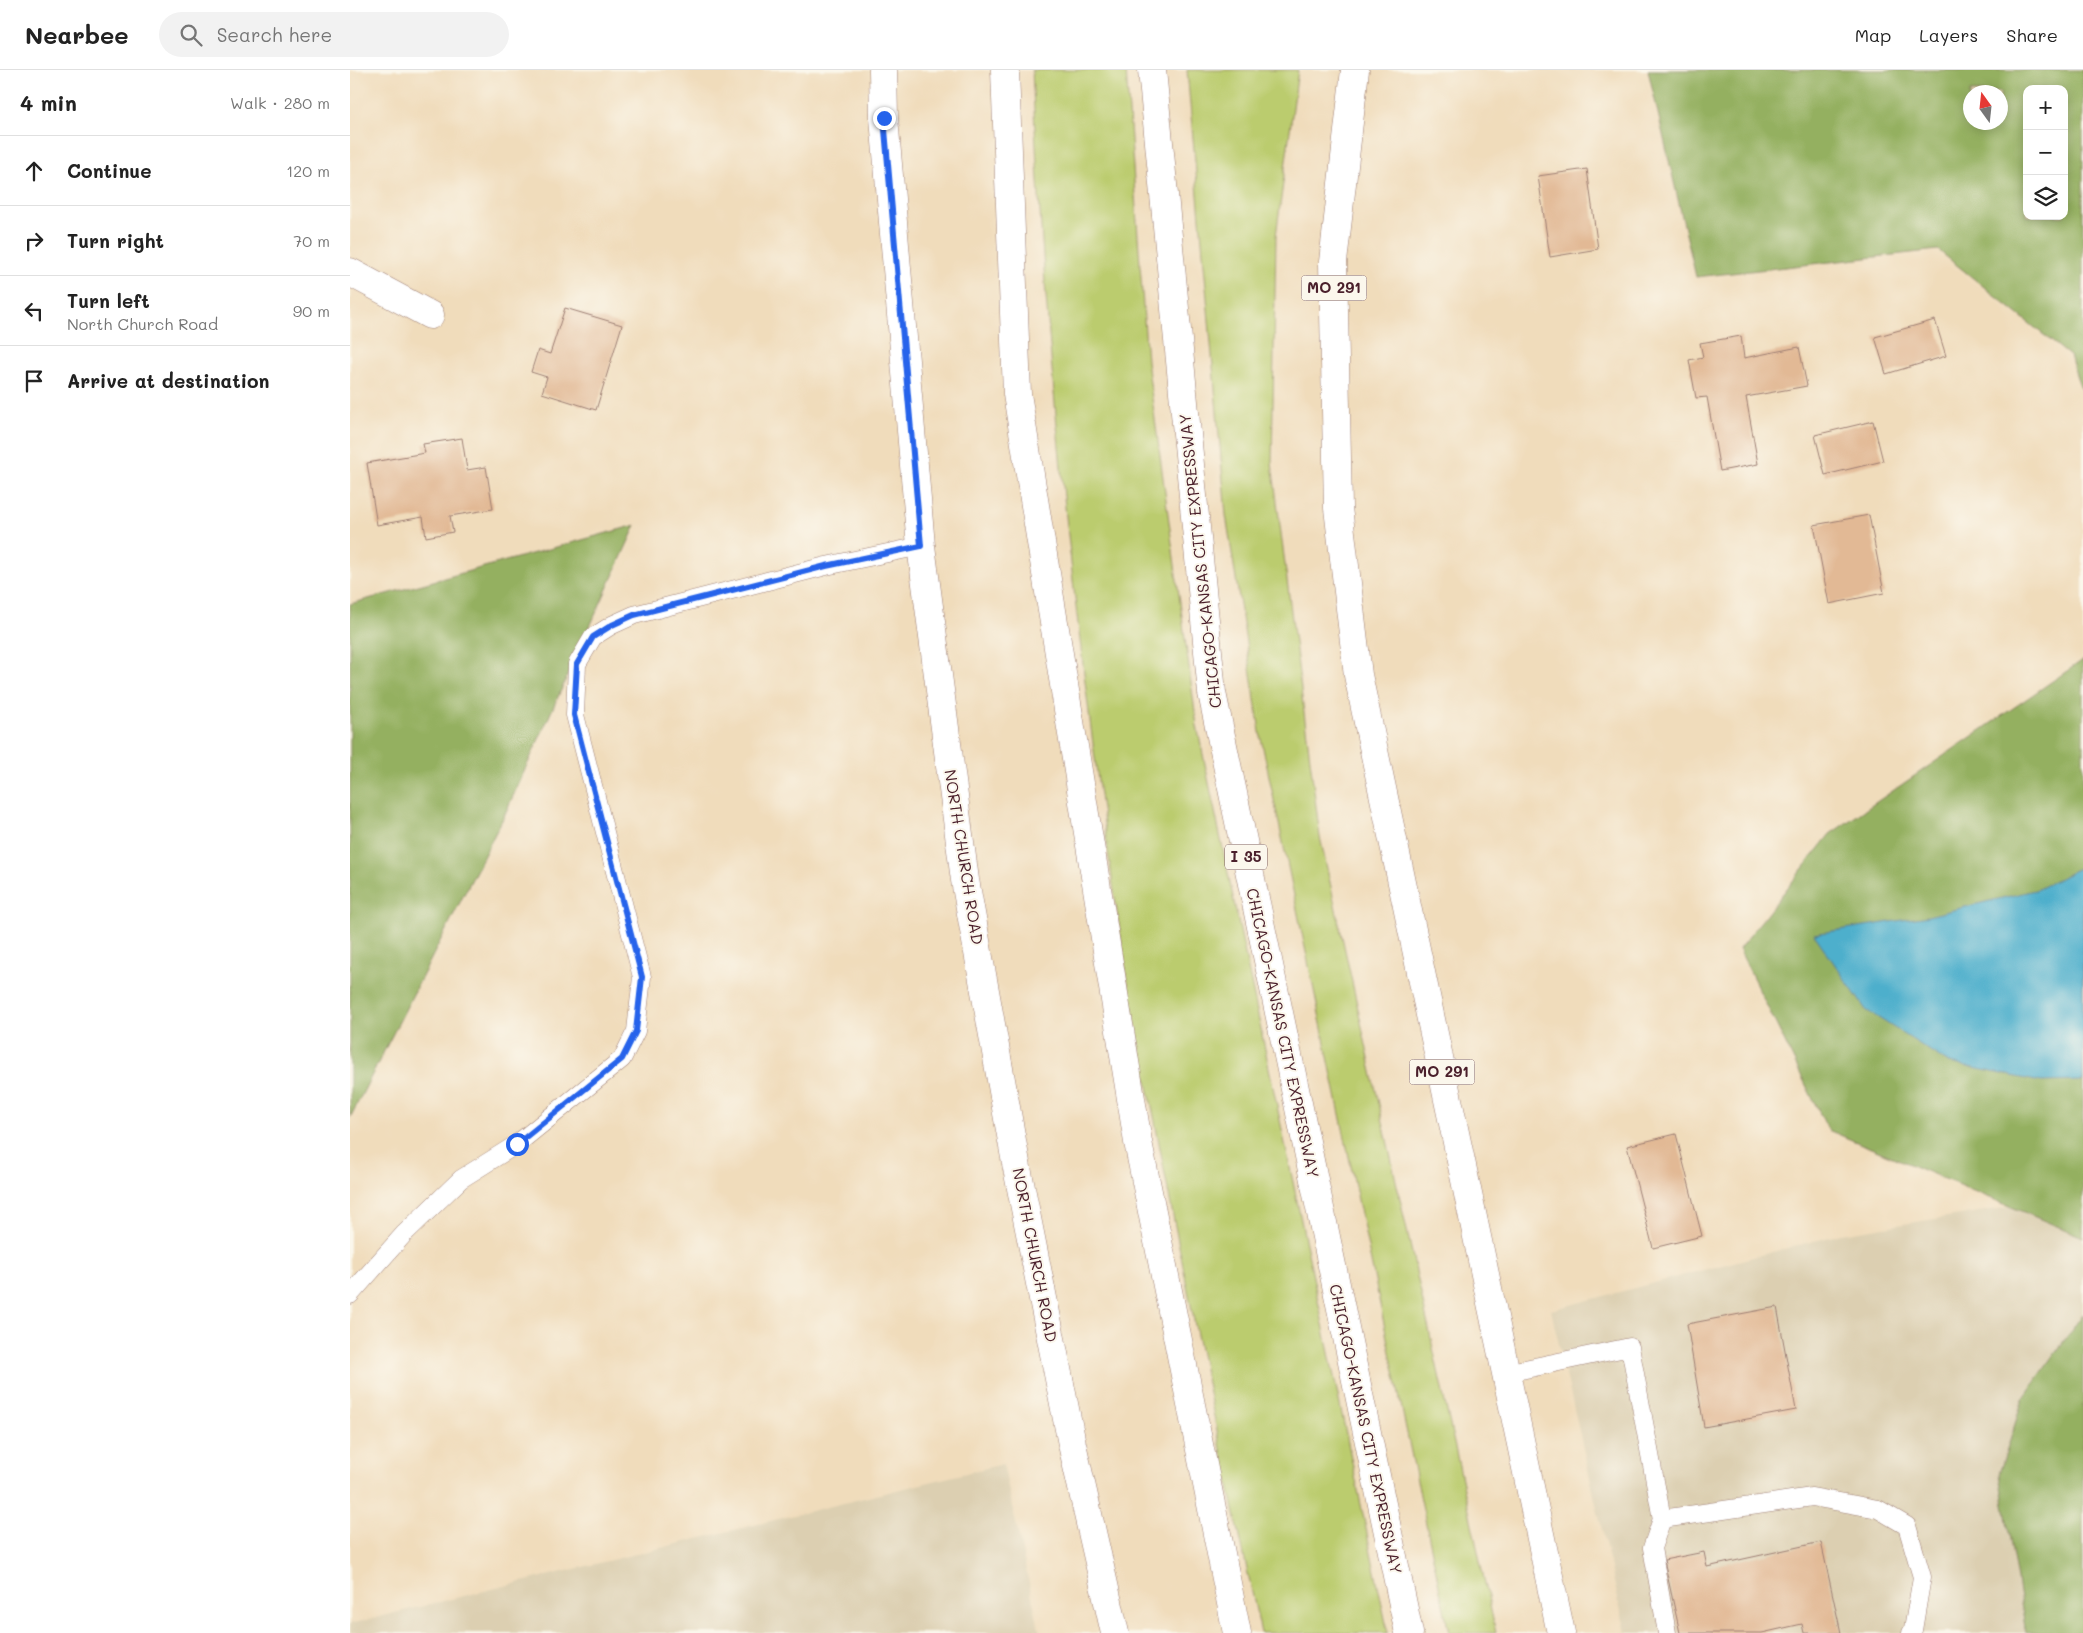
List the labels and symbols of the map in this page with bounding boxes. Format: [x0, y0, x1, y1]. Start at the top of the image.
north arrow [1963, 85, 2008, 130]
route end [873, 107, 896, 130]
road number: MO 291 [1302, 276, 1366, 300]
street label: CHICAGO-KANSAS CITY EXPRESSWAY [1174, 413, 1225, 709]
street label: NORTH CHURCH ROAD [940, 768, 989, 946]
road number: I 35 [1225, 844, 1267, 870]
street label: CHICAGO-KANSAS CITY EXPRESSWAY [1242, 886, 1325, 1180]
road number: MO 291 [1410, 1060, 1474, 1084]
route start [506, 1133, 529, 1156]
street label: NORTH CHURCH ROAD [1008, 1166, 1063, 1344]
street label: CHICAGO-KANSAS CITY EXPRESSWAY [1325, 1282, 1408, 1576]

